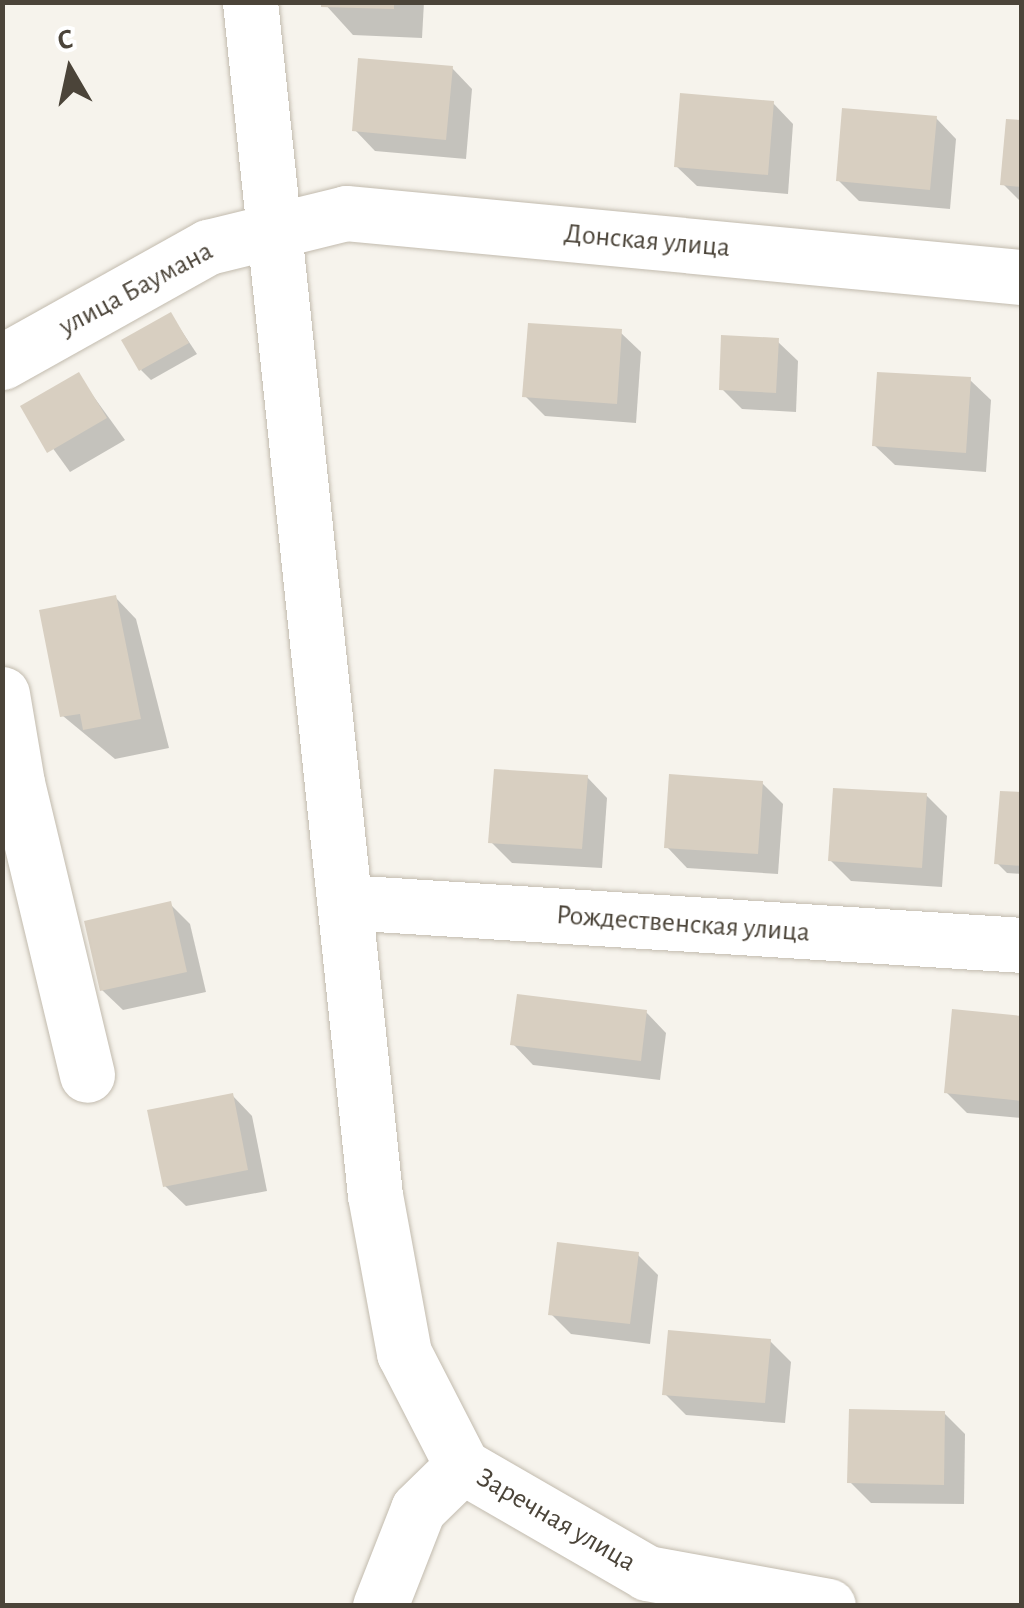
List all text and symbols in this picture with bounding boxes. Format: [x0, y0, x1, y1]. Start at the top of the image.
north arrow [20, 20, 120, 120]
text: С [55, 25, 75, 55]
street label: Донская улица [563, 217, 731, 265]
street label: улица Баумана [53, 234, 219, 344]
street label: Рождественская улица [555, 898, 811, 950]
street label: Заречная улица [470, 1461, 642, 1579]

